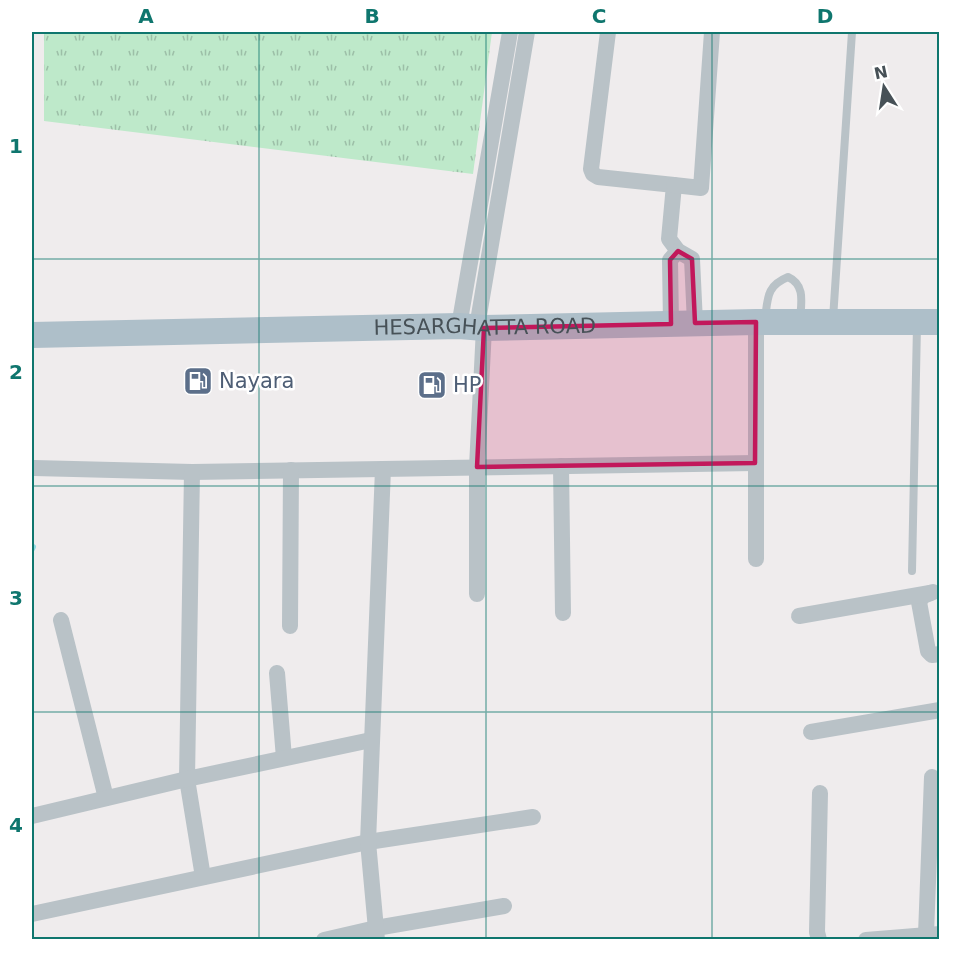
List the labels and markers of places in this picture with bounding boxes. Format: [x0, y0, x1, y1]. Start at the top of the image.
fuel station icon: Nayara [182, 365, 214, 397]
place label: Nayara [219, 369, 294, 393]
fuel station icon: HP [416, 369, 448, 401]
place label: HP [453, 373, 481, 397]

